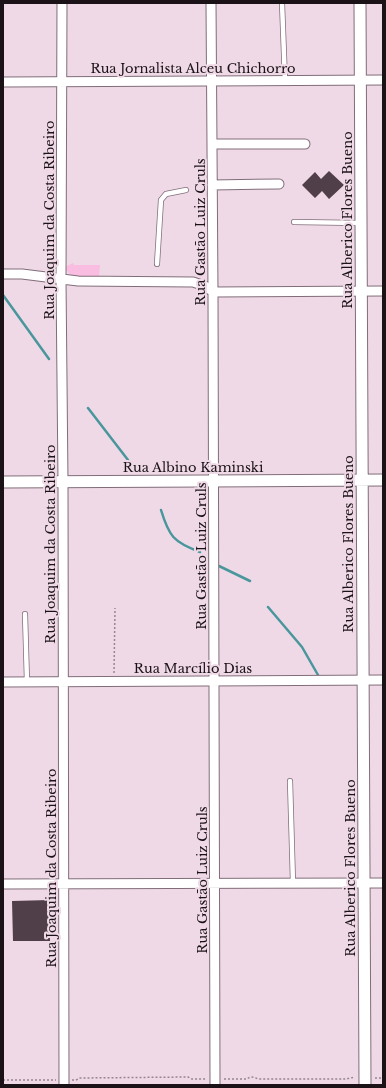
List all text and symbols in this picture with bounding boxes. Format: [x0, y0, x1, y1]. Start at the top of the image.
street label: Rua Jornalista Alceu Chichorro [90, 60, 296, 77]
street label: Rua Joaquim da Costa Ribeiro [41, 120, 58, 320]
street label: Rua Alberico Flores Bueno [339, 131, 356, 309]
street label: Rua Gastão Luiz Cruls [192, 158, 209, 306]
street label: Rua Joaquim da Costa Ribeiro [42, 444, 59, 644]
street label: Rua Alberico Flores Bueno [340, 455, 357, 633]
street label: Rua Albino Kaminski [123, 459, 264, 476]
street label: Rua Gastão Luiz Cruls [193, 482, 210, 630]
street label: Rua Marcílio Dias [134, 660, 252, 677]
street label: Rua Joaquim da Costa Ribeiro [43, 768, 60, 968]
street label: Rua Alberico Flores Bueno [342, 779, 359, 957]
street label: Rua Gastão Luiz Cruls [194, 806, 211, 954]

